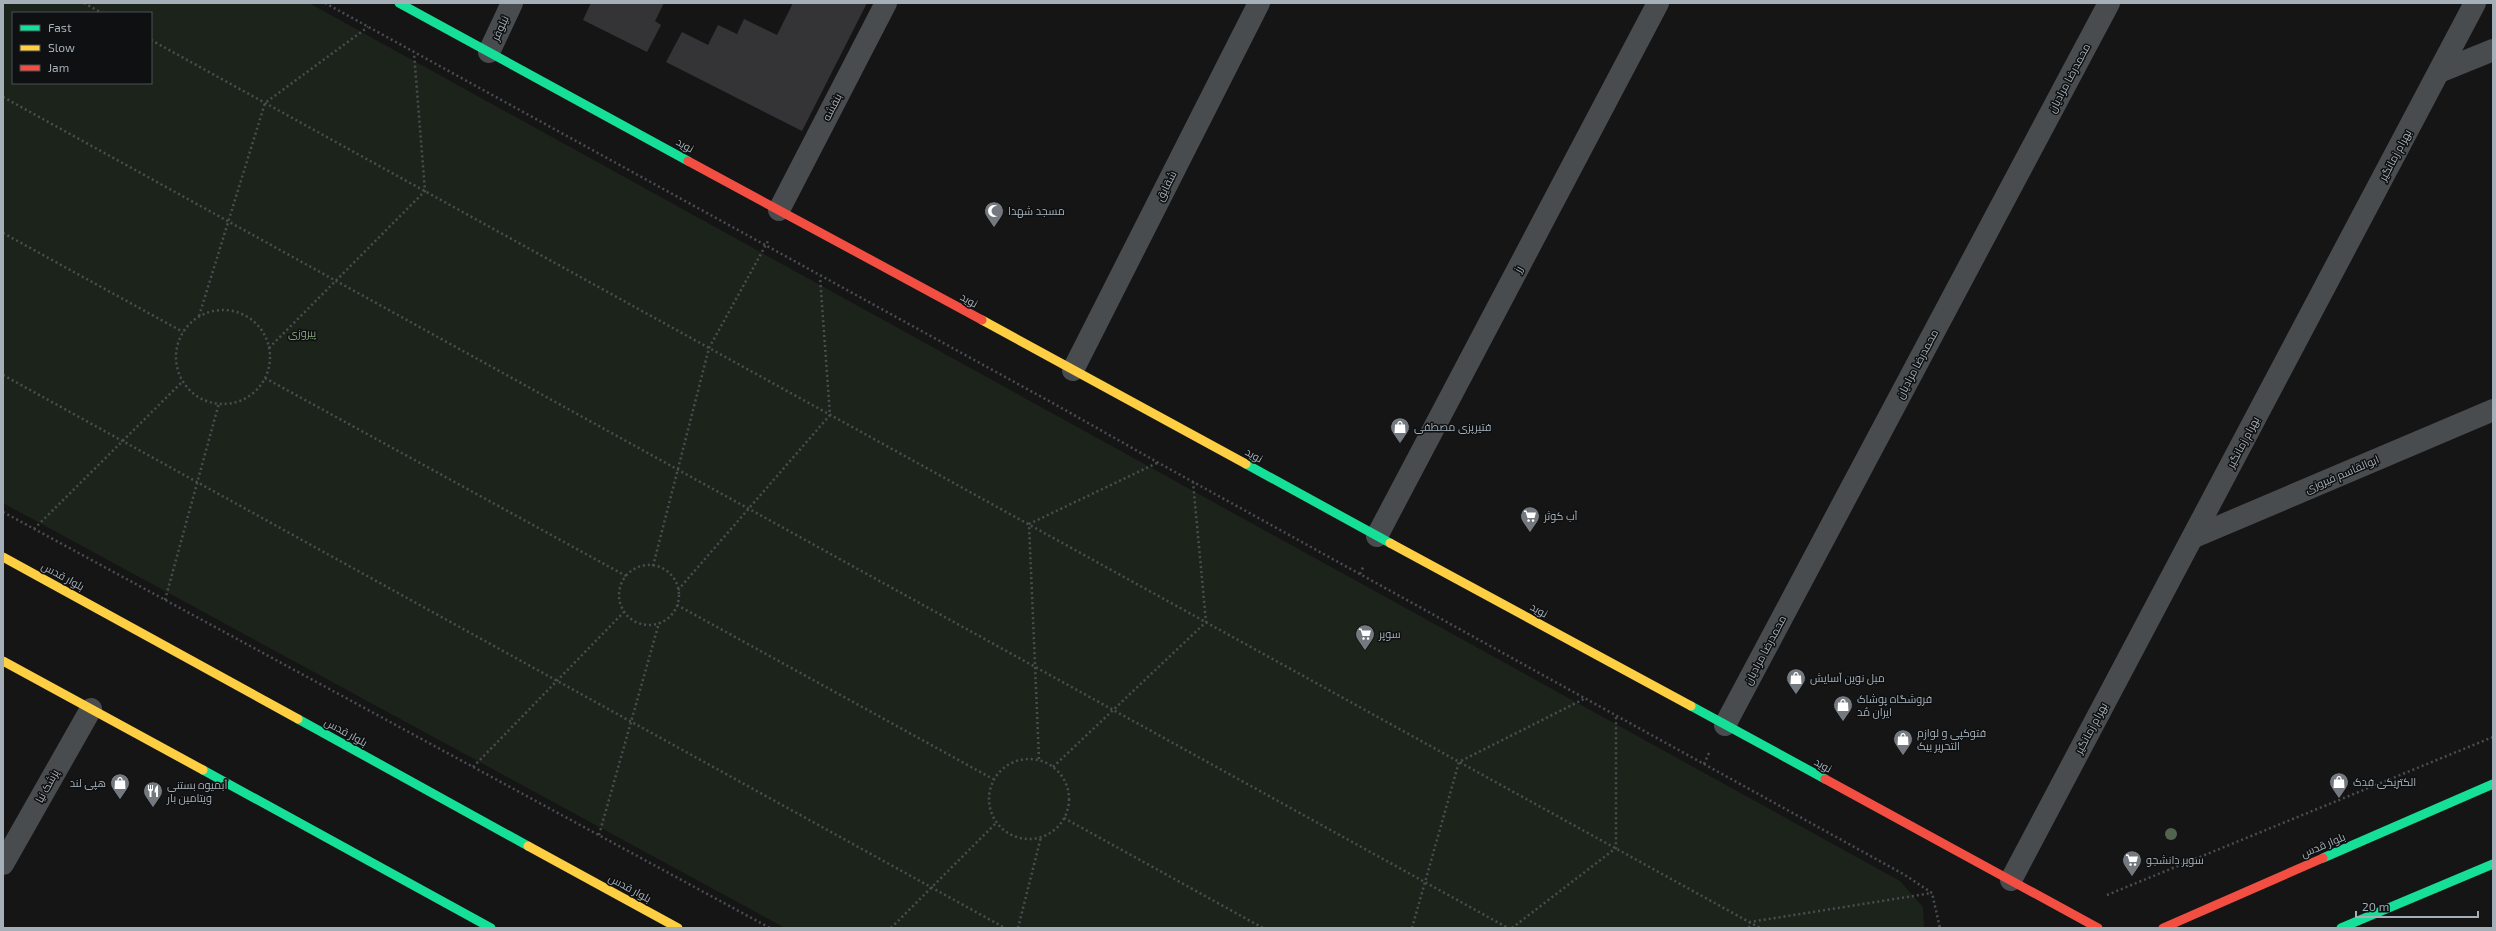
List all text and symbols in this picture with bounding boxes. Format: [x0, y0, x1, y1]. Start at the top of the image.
legend [12, 12, 152, 84]
street label: نیلوفر [488, 13, 512, 44]
text: Fast [48, 20, 72, 34]
text: Slow [48, 40, 75, 54]
street label: محمدرضا مرادیان [2045, 41, 2093, 115]
text: Jam [48, 60, 69, 74]
street label: بنفشه [819, 91, 844, 123]
street label: بهرام زمانگیر [2375, 127, 2415, 184]
street label: نوید [674, 134, 696, 156]
street label: شقایق [1152, 168, 1180, 204]
mosque icon: مسجد شهدا [983, 200, 1005, 228]
place label: مسجد شهدا [1008, 204, 1065, 218]
street label: رز [1510, 263, 1526, 276]
street label: نوید [958, 289, 980, 311]
park label: پیروزی [288, 326, 316, 340]
street label: محمدرضا مرادیان [1893, 327, 1941, 401]
street label: بهرام زمانگیر [2223, 414, 2263, 471]
shop icon: فتیرپزی مصطفی [1389, 416, 1411, 444]
place label: فتیرپزی مصطفی [1414, 420, 1491, 434]
street label: نوید [1243, 444, 1265, 466]
street label: ابوالقاسم فیروزی [2303, 452, 2382, 497]
supermarket icon: آب کوثر [1519, 505, 1541, 533]
place label: آب کوثر [1543, 509, 1578, 523]
street label: بلوار قدس [39, 559, 87, 594]
street label: نوید [1528, 599, 1550, 621]
street label: محمدرضا مرادیان [1741, 613, 1789, 687]
supermarket icon: سوپر [1354, 623, 1376, 651]
place label: سوپر [1378, 627, 1401, 641]
shop icon: مبل نوین آسایش [1785, 667, 1807, 695]
place label: مبل نوین آسایش [1810, 671, 1885, 685]
place label: فروشگاه پوشاک ایران مُد [1857, 692, 1932, 719]
shop icon: فروشگاه پوشاک ایران مُد [1832, 694, 1854, 722]
street label: بهرام زمانگیر [2071, 700, 2111, 757]
street label: بلوار قدس [322, 715, 370, 750]
place label: فتوکپی و لوازم التحریر بیک [1917, 726, 1986, 753]
shop icon: فتوکپی و لوازم التحریر بیک [1892, 728, 1914, 756]
street label: نوید [1812, 754, 1834, 776]
street label: پزشک نیا [32, 767, 62, 805]
shop icon: الکتریکی فدک [2328, 771, 2350, 799]
shop icon: هپی لند [109, 772, 131, 800]
place label: الکتریکی فدک [2353, 775, 2416, 789]
place label: هپی لند [70, 776, 106, 790]
place label: آبمیوه بستنی ویتامین بار [166, 778, 227, 805]
restaurant icon: آبمیوه بستنی ویتامین بار [142, 780, 164, 808]
street label: بلوار قدس [2299, 829, 2347, 861]
supermarket icon: سوپر دانشجو [2121, 849, 2143, 877]
place label: سوپر دانشجو [2146, 853, 2204, 867]
street label: بلوار قدس [606, 871, 654, 906]
scale bar [2356, 893, 2478, 919]
text: 20 m [2362, 899, 2389, 913]

